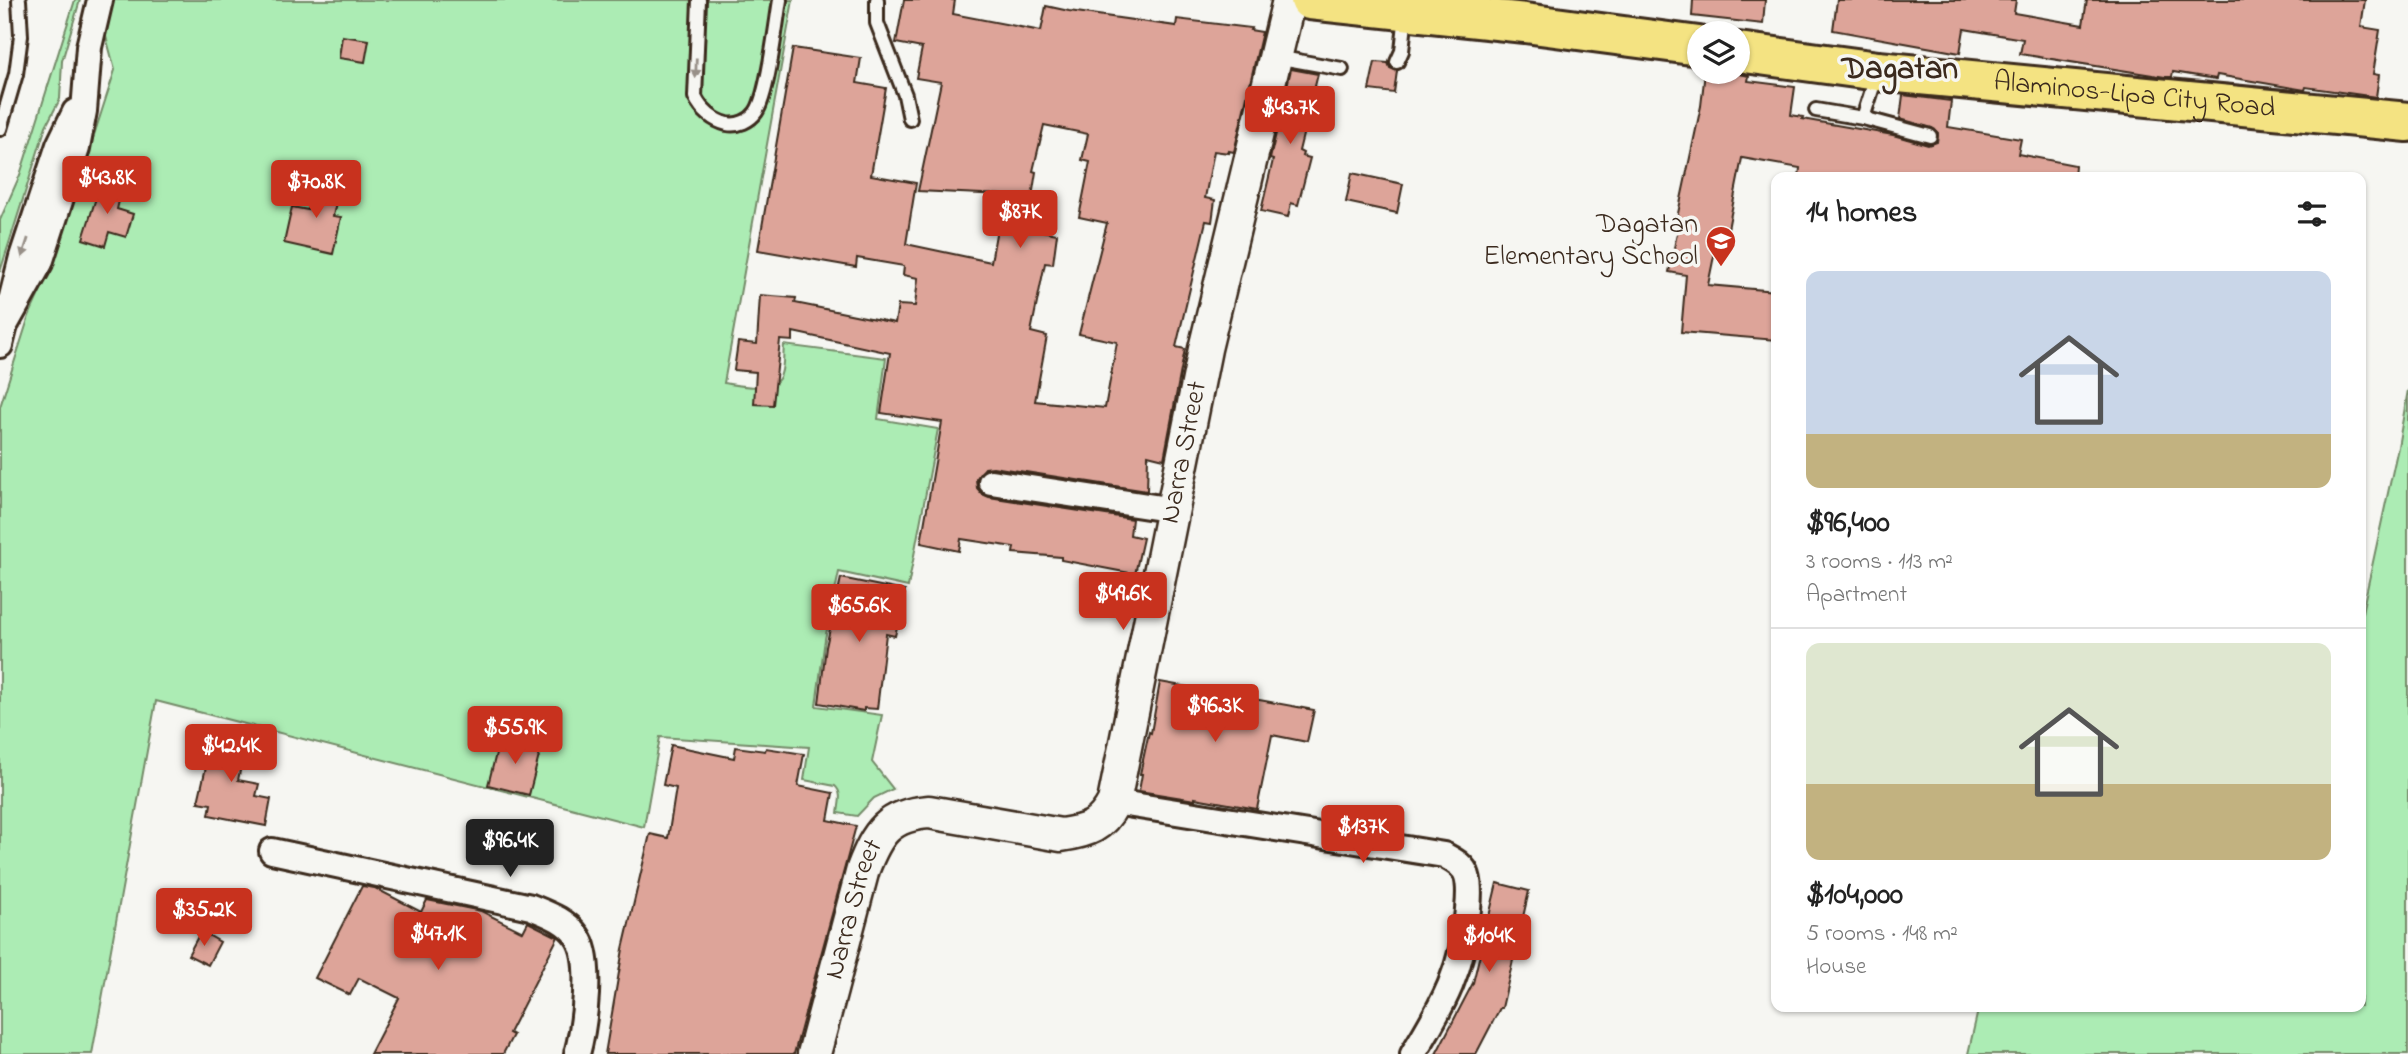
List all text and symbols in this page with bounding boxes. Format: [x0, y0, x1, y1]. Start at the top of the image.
map controls [1687, 21, 1750, 84]
button: layers [1687, 21, 1750, 84]
district label: Dagatan [1840, 47, 1958, 95]
one-way arrow [691, 57, 702, 79]
street label: Alaminos-Lipa City Road [1992, 62, 2278, 130]
pin: $43.7K [1233, 86, 1347, 146]
text: $43.7K [1261, 92, 1319, 125]
pin: $43.8K [50, 156, 164, 216]
pin: $70.8K [259, 160, 373, 220]
text: $43.8K [78, 162, 136, 195]
text: $70.8K [287, 166, 345, 199]
pin: $87K [979, 190, 1061, 250]
text: 14 homes [1806, 192, 1917, 236]
icon: filters [2293, 195, 2331, 233]
text: $87K [998, 196, 1042, 229]
place label: Dagatan Elementary School [1483, 205, 1698, 278]
school or university icon: Dagatan Elementary School [1704, 224, 1738, 268]
one-way arrow [20, 237, 30, 258]
icon: home [2006, 317, 2132, 443]
street label: Narra Street [1150, 378, 1219, 527]
text: $96,400 [1806, 502, 1890, 546]
text: 3 rooms · 113 m² [1806, 546, 1953, 579]
pin: $49.6K [1066, 572, 1180, 632]
text: $49.6K [1095, 578, 1151, 611]
text: Apartment [1806, 579, 1907, 612]
pin: $65.6K [802, 584, 916, 644]
text: $65.6K [827, 590, 891, 623]
pin: $96.3K [1158, 684, 1272, 744]
icon: home [2006, 689, 2132, 815]
text: $96.3K [1187, 690, 1243, 723]
pin: $55.9K [458, 706, 572, 766]
text: $55.9K [484, 712, 547, 745]
pin: $42.4K [174, 724, 288, 784]
text: $42.4K [201, 730, 261, 763]
pin: $137K [1314, 806, 1412, 865]
text: $137K [1337, 811, 1389, 844]
pin: $96.4K [453, 820, 567, 879]
text: $96.4K [482, 825, 538, 858]
street label: Narra Street [814, 831, 894, 984]
text: $104,000 [1806, 874, 1903, 918]
pin: $35.2K [147, 888, 261, 948]
text: $35.2K [172, 894, 236, 927]
pin: $47.1K [381, 912, 495, 972]
pin: $104K [1440, 914, 1538, 974]
text: $47.1K [410, 918, 466, 951]
text: 5 rooms · 148 m² [1806, 918, 1958, 951]
text: $104K [1463, 920, 1515, 953]
text: House [1806, 951, 1866, 984]

